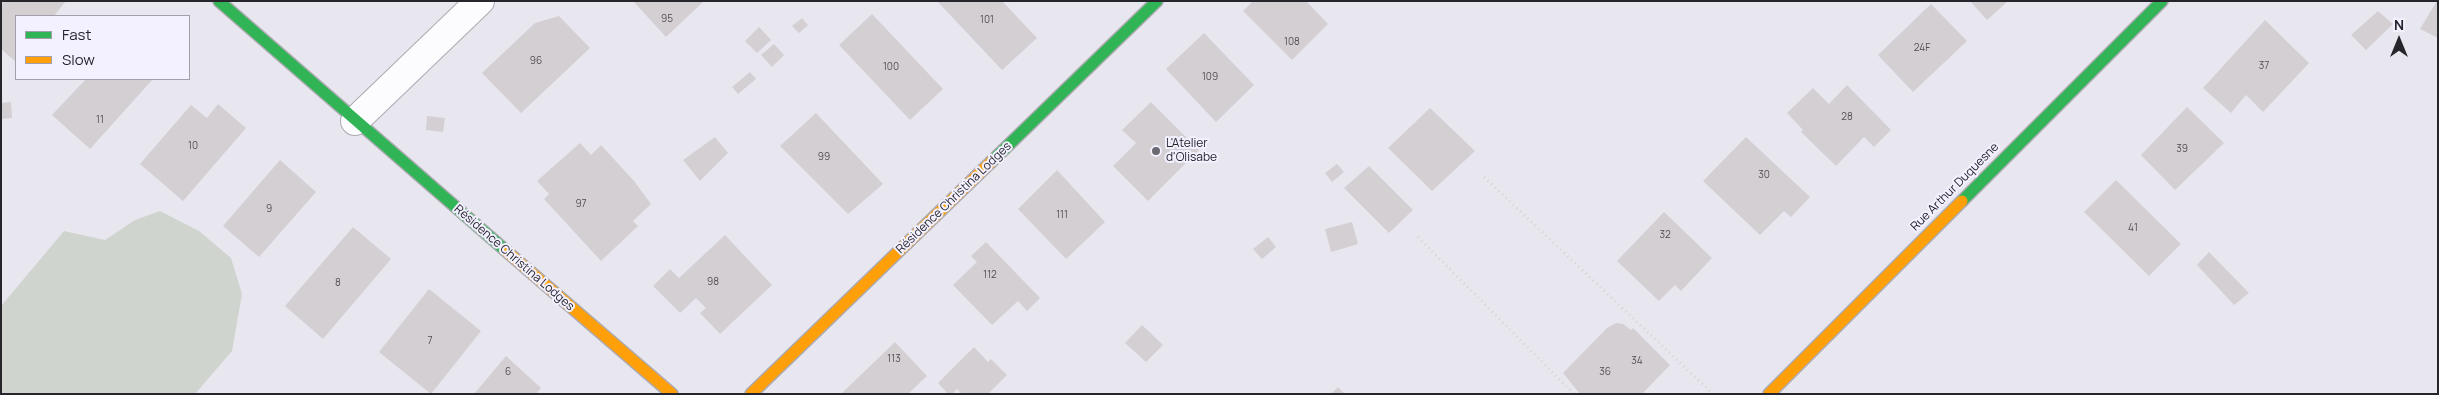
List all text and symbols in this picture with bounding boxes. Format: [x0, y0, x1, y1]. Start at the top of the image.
house number: 95 [661, 13, 673, 25]
house number: 101 [980, 14, 994, 26]
legend [15, 15, 190, 80]
north arrow [2374, 15, 2424, 65]
text: N [2394, 15, 2404, 34]
text: Fast [62, 24, 91, 45]
house number: 108 [1284, 36, 1300, 48]
house number: 24F [1914, 42, 1930, 54]
text: Slow [62, 49, 95, 70]
house number: 96 [530, 55, 542, 67]
house number: 37 [2259, 60, 2269, 72]
house number: 100 [883, 61, 899, 73]
house number: 109 [1202, 71, 1218, 83]
house number: 28 [1841, 111, 1853, 123]
house number: 11 [96, 114, 104, 126]
place label: L'Atelier d'Olisabe [1166, 137, 1217, 165]
street label: Résidence Christina Lodges [894, 139, 1014, 257]
house number: 10 [188, 140, 198, 152]
street label: Rue Arthur Duquesne [1908, 140, 2002, 234]
house number: 39 [2176, 143, 2188, 155]
marker: L'Atelier d'Olisabe [1150, 145, 1162, 157]
house number: 99 [818, 151, 830, 163]
house number: 30 [1758, 169, 1770, 181]
house number: 97 [575, 198, 587, 210]
street label: Résidence Christina Lodges [451, 202, 577, 314]
house number: 9 [266, 203, 272, 215]
house number: 111 [1056, 209, 1068, 221]
house number: 41 [2128, 222, 2138, 234]
house number: 32 [1659, 229, 1671, 241]
house number: 112 [983, 269, 997, 281]
house number: 98 [707, 276, 719, 288]
house number: 8 [335, 277, 341, 289]
house number: 7 [427, 335, 433, 347]
house number: 113 [887, 353, 901, 365]
house number: 34 [1631, 355, 1643, 367]
house number: 6 [505, 366, 511, 378]
house number: 36 [1599, 366, 1611, 378]

